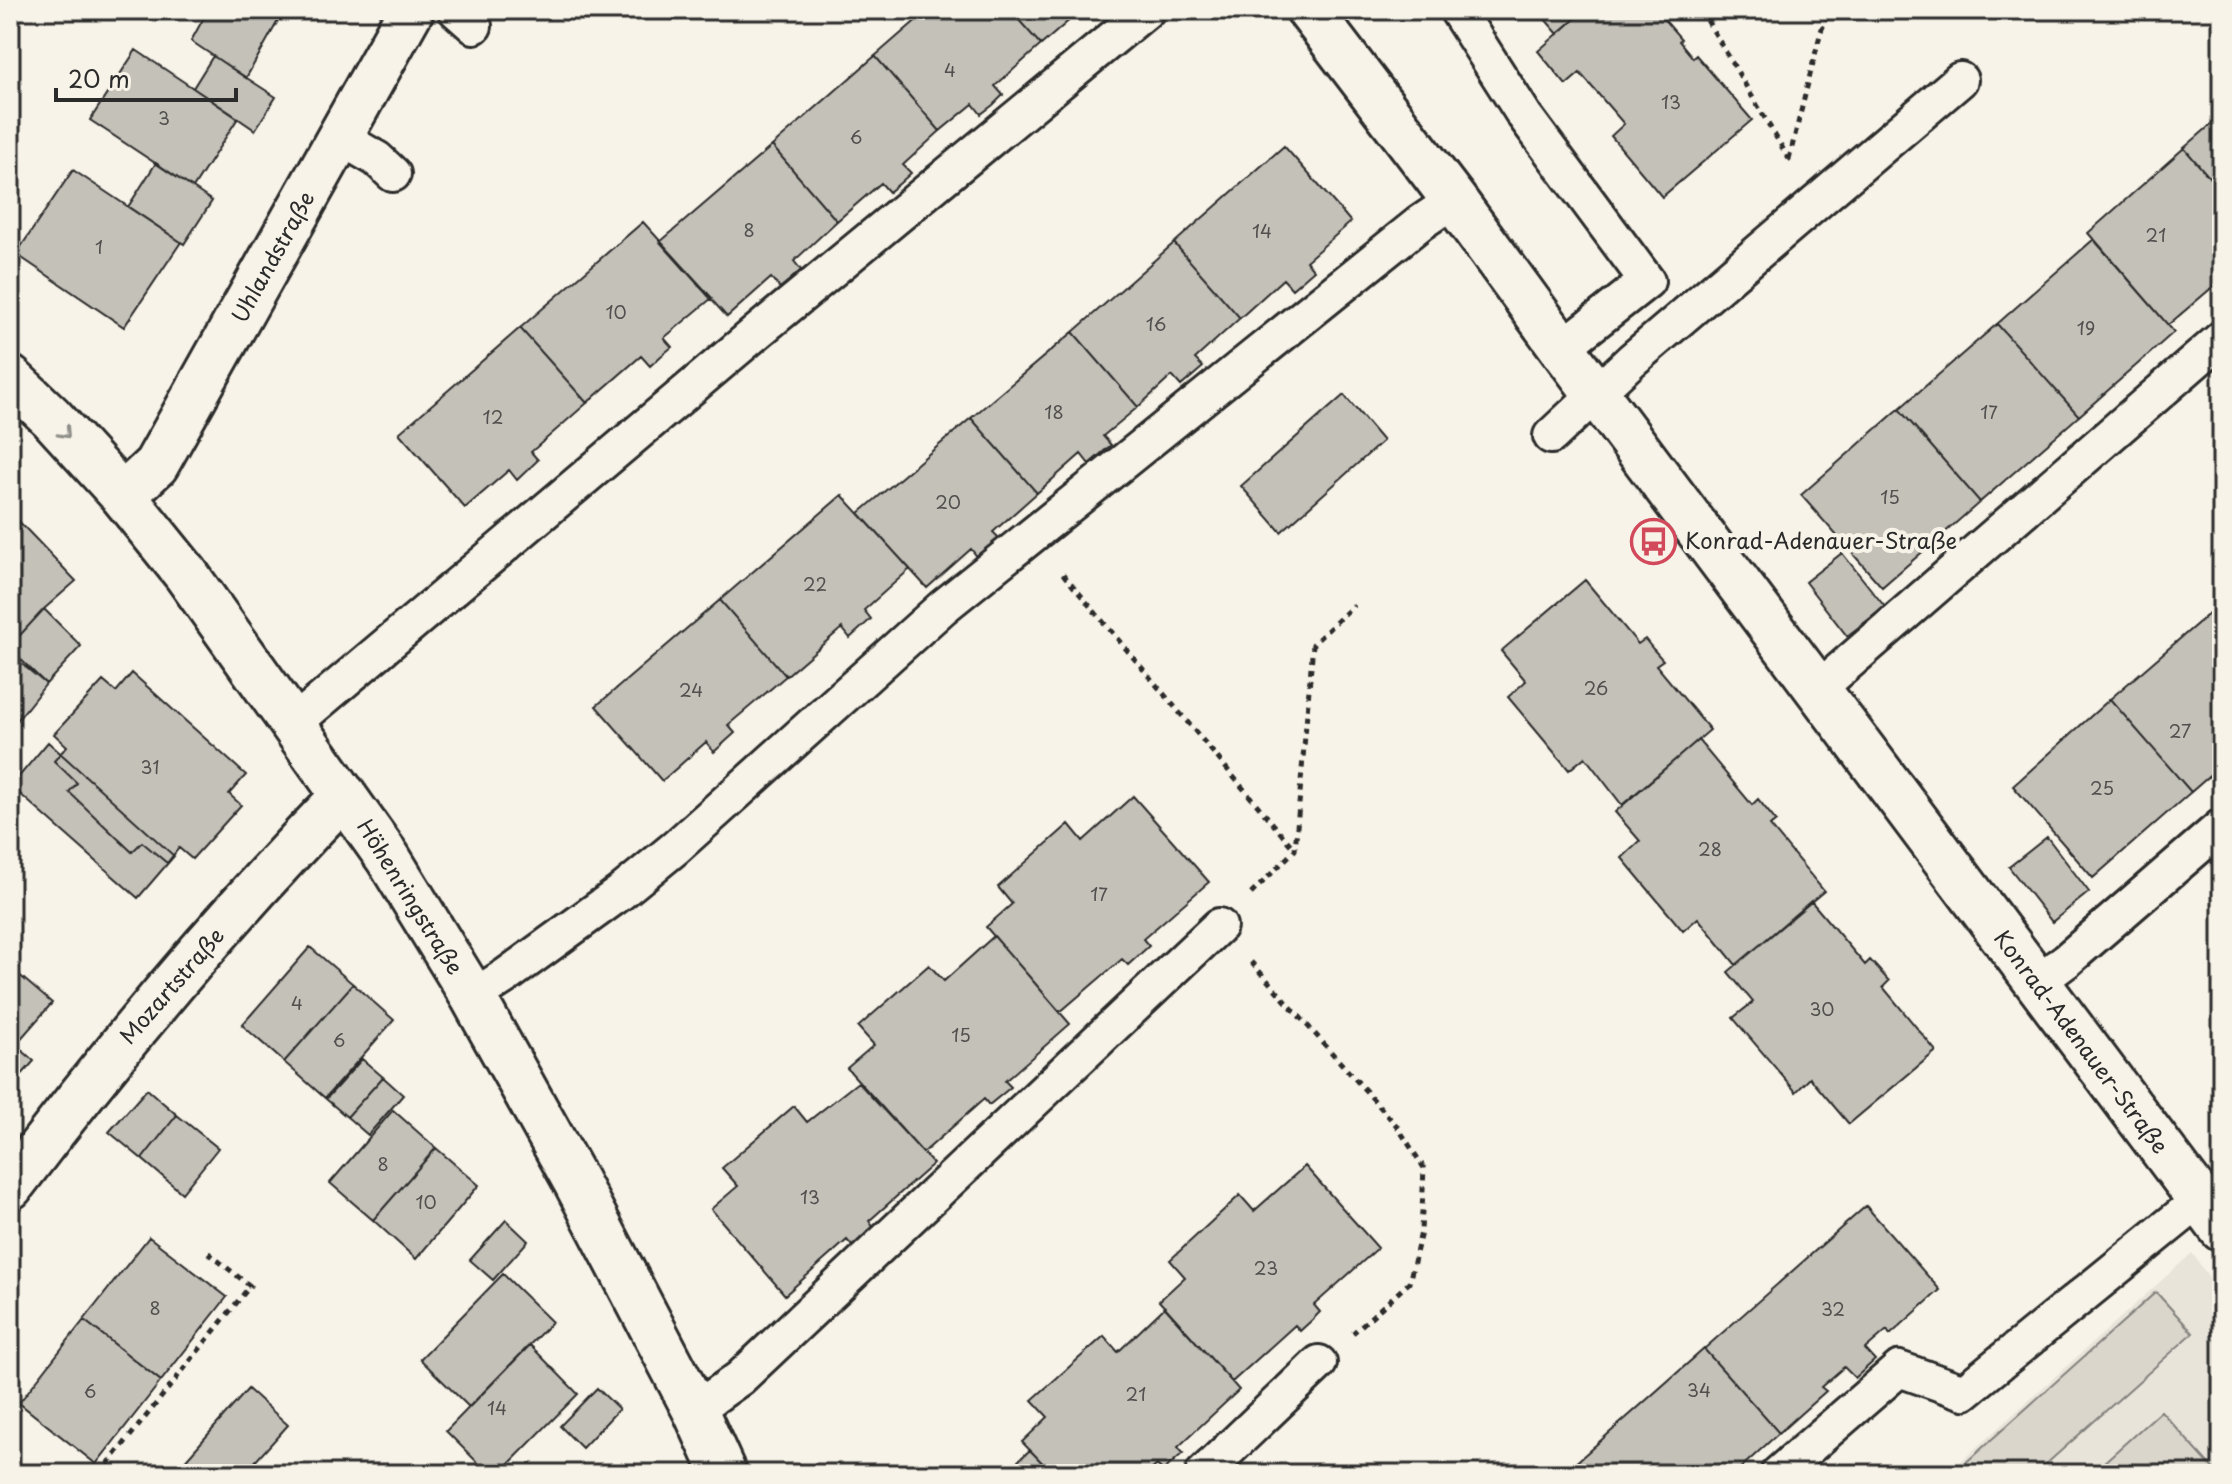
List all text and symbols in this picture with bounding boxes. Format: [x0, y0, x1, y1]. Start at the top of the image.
scale bar [56, 52, 236, 102]
house number: 4 [944, 56, 956, 83]
text: 20 m [68, 60, 130, 96]
house number: 13 [1661, 88, 1681, 115]
house number: 3 [158, 104, 170, 131]
house number: 6 [850, 123, 862, 150]
street label: Uhlandstraße [222, 185, 321, 328]
house number: 8 [743, 216, 755, 243]
house number: 14 [1252, 217, 1272, 244]
house number: 21 [2146, 221, 2166, 248]
house number: 1 [95, 233, 103, 260]
house number: 10 [605, 298, 627, 325]
house number: 16 [1146, 310, 1166, 337]
house number: 19 [2077, 314, 2095, 341]
house number: 18 [1044, 398, 1064, 425]
house number: 17 [1980, 398, 1998, 425]
house number: 12 [483, 403, 503, 430]
one-way arrow [56, 424, 71, 438]
house number: 15 [1880, 483, 1900, 510]
house number: 20 [935, 488, 961, 515]
bus stop icon: Konrad-Adenauer-Straße [1630, 517, 1678, 565]
place label: Konrad-Adenauer-Straße [1685, 523, 1957, 556]
house number: 22 [803, 570, 827, 597]
house number: 26 [1584, 674, 1608, 701]
house number: 24 [679, 676, 703, 703]
house number: 27 [2169, 717, 2191, 744]
house number: 31 [141, 753, 159, 780]
house number: 25 [2090, 774, 2114, 801]
street label: Höhenringstraße [350, 812, 472, 980]
house number: 28 [1698, 835, 1722, 862]
house number: 17 [1090, 880, 1108, 907]
street label: Mozartstraße [111, 919, 231, 1051]
street label: Konrad-Adenauer-Straße [1987, 922, 2177, 1160]
house number: 4 [291, 989, 303, 1016]
house number: 30 [1809, 995, 1835, 1022]
house number: 15 [951, 1021, 971, 1048]
house number: 6 [333, 1026, 345, 1053]
house number: 8 [377, 1150, 389, 1177]
house number: 13 [800, 1183, 820, 1210]
house number: 10 [415, 1188, 437, 1215]
house number: 23 [1254, 1254, 1278, 1281]
house number: 8 [149, 1294, 161, 1321]
house number: 32 [1821, 1295, 1845, 1322]
house number: 34 [1687, 1376, 1711, 1403]
house number: 6 [84, 1377, 96, 1404]
house number: 21 [1126, 1380, 1146, 1407]
house number: 14 [487, 1394, 507, 1421]

